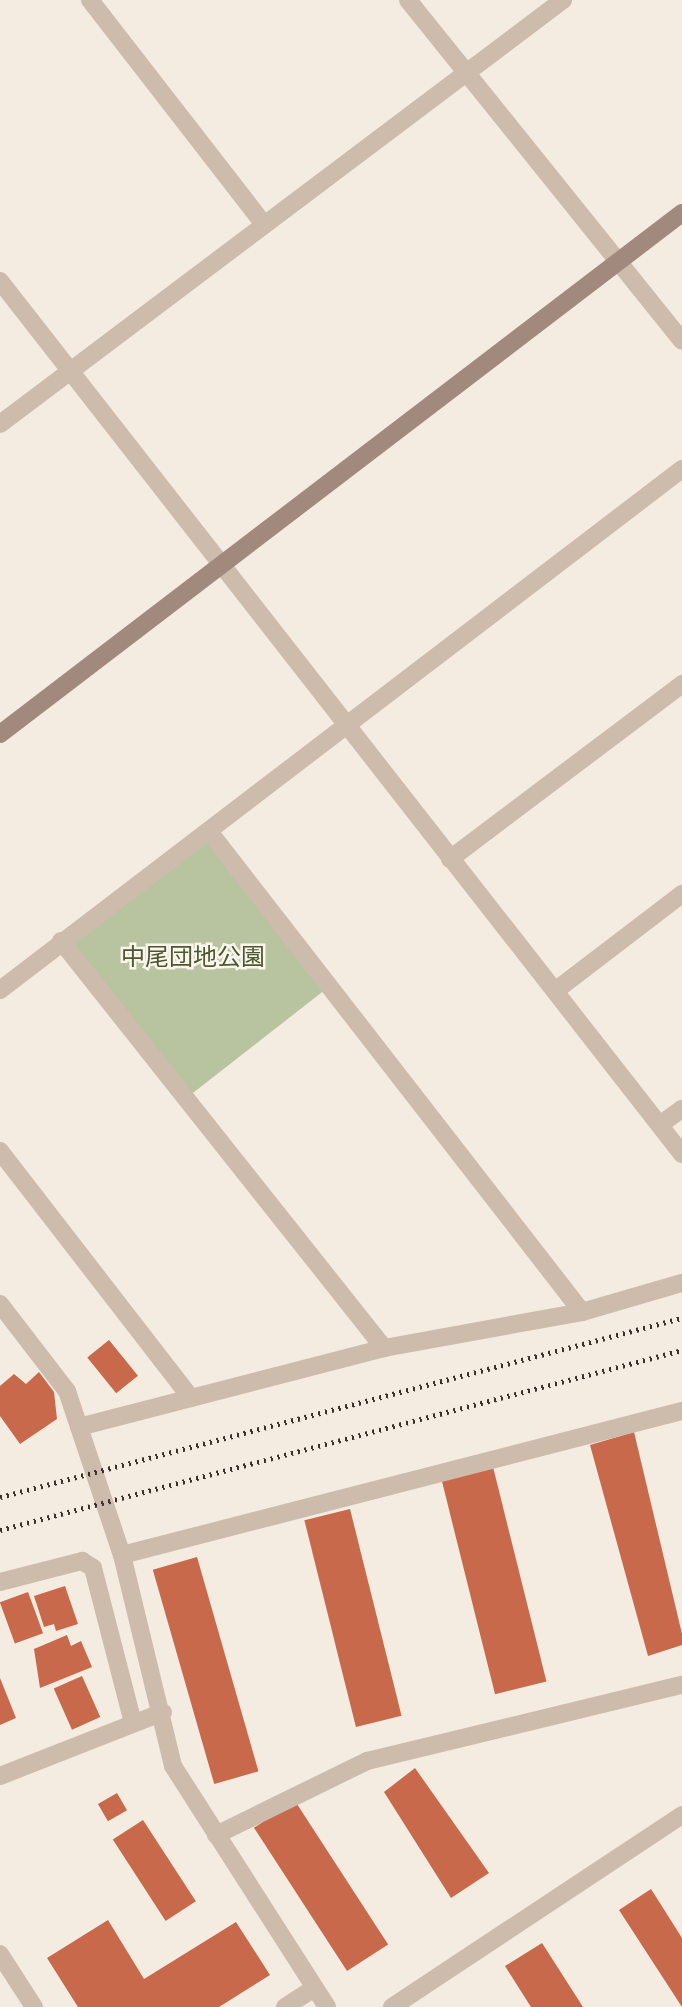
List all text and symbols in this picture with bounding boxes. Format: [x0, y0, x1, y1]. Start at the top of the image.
park label: 中尾団地公園 [121, 946, 265, 974]

